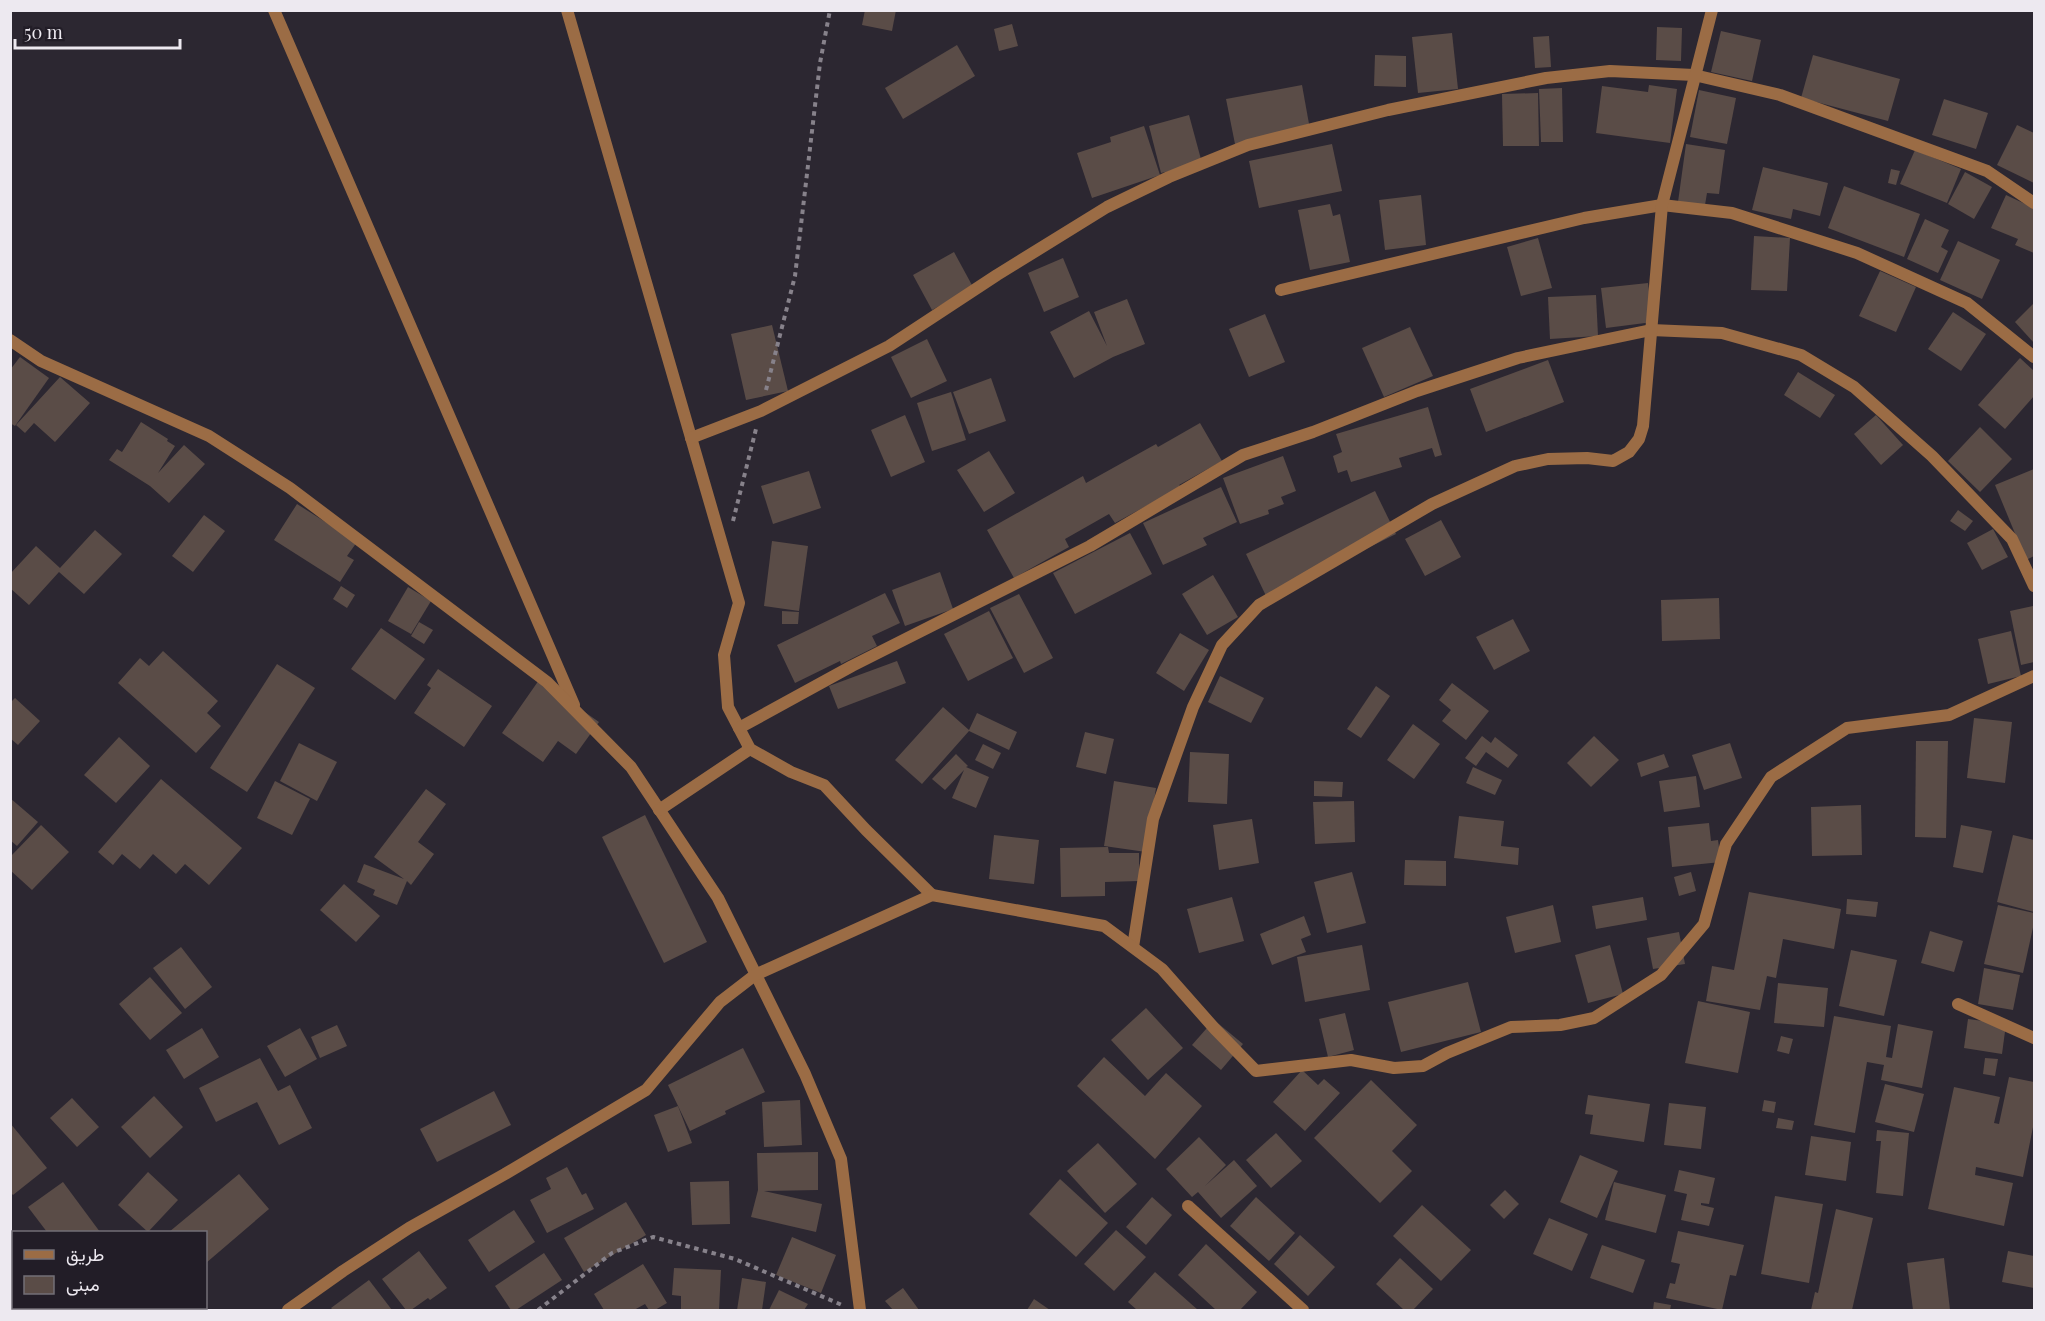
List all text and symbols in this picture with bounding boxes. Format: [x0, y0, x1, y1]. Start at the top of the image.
scale bar [15, 12, 180, 50]
text: 50 m [24, 20, 63, 44]
legend [12, 1231, 207, 1309]
text: طريق [66, 1242, 104, 1266]
text: مبنى [66, 1272, 100, 1296]

